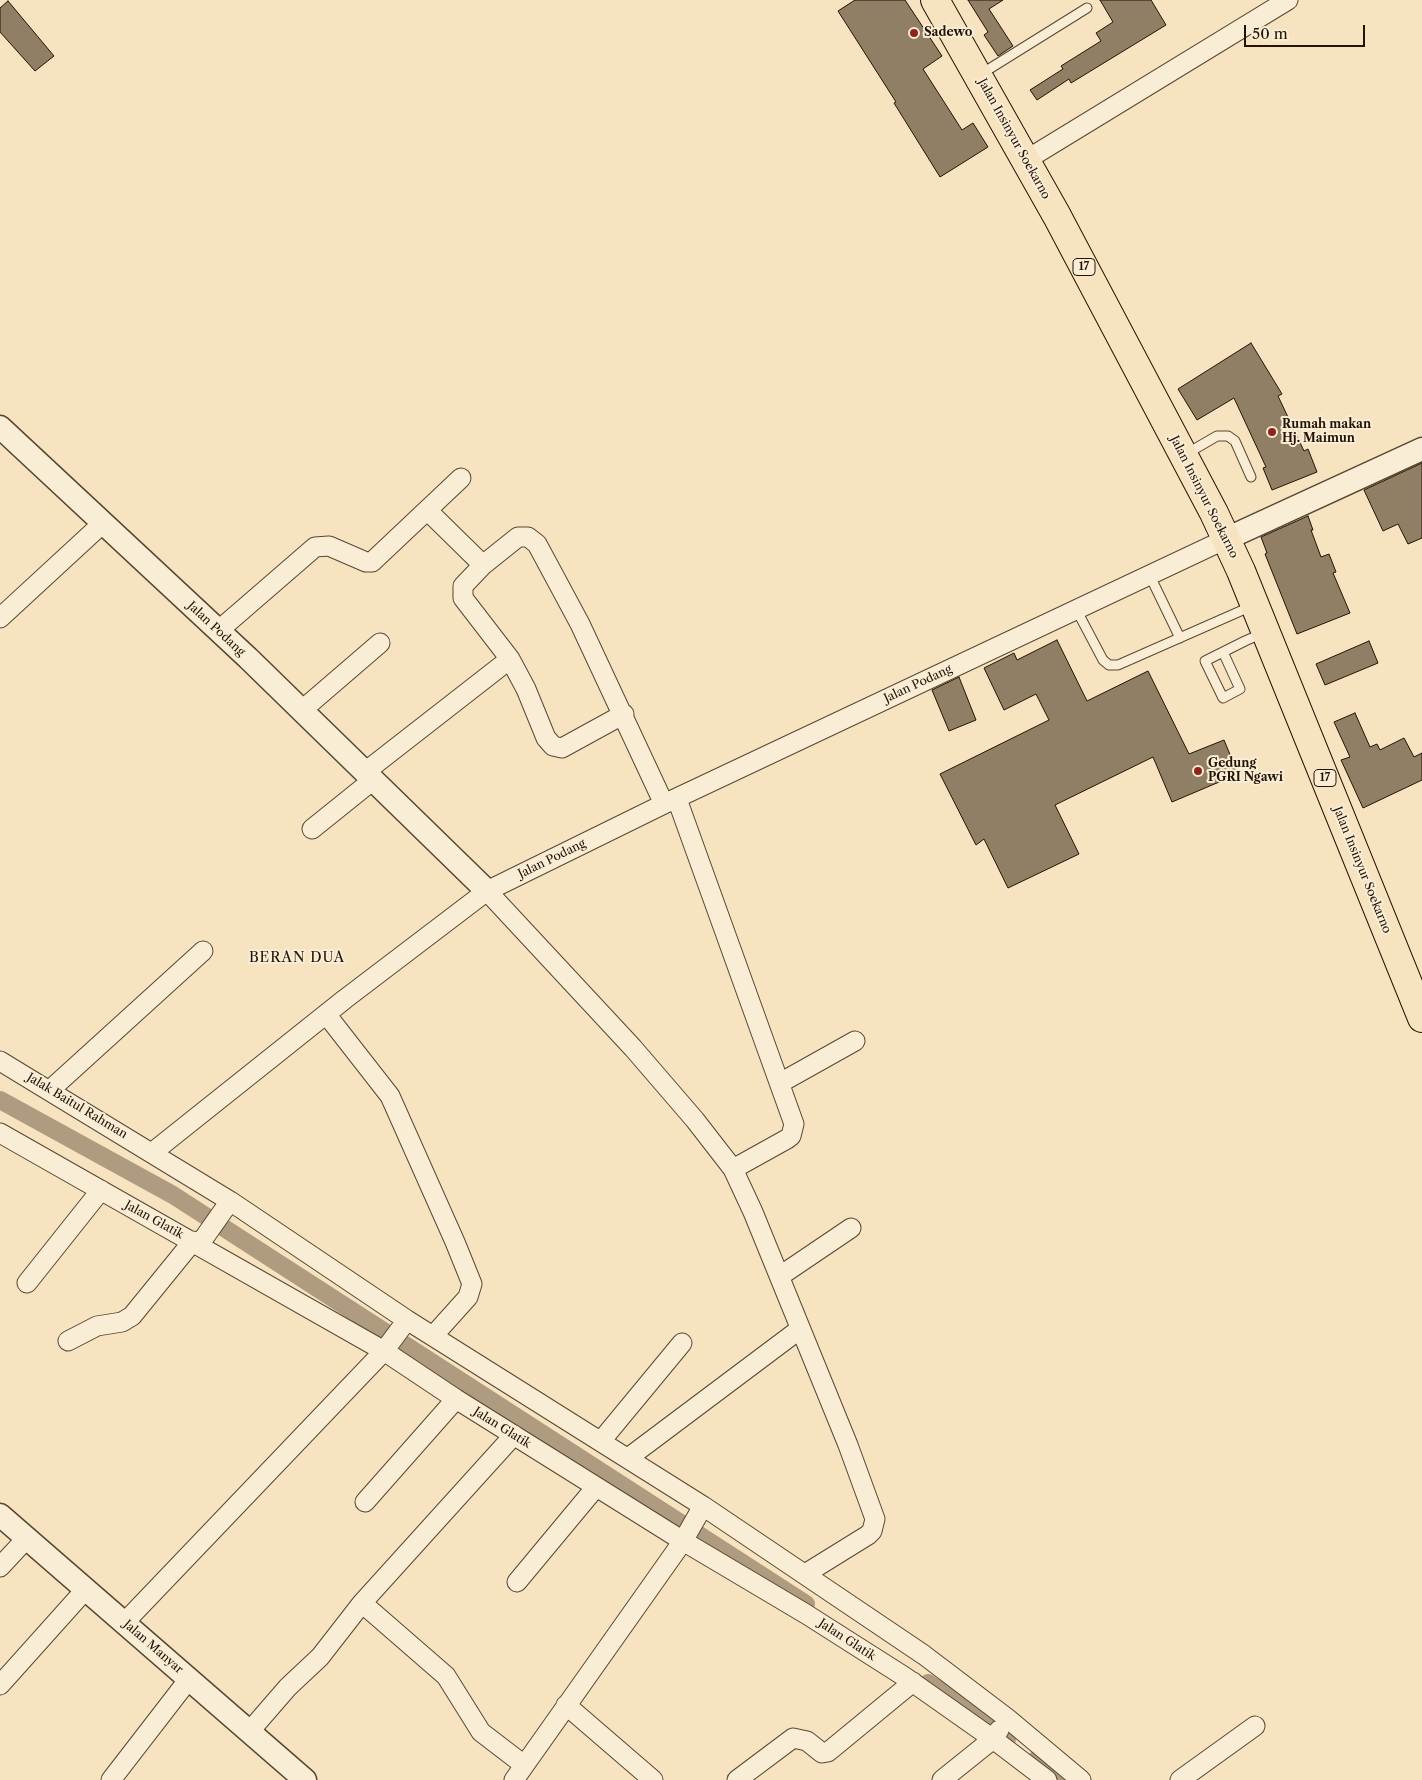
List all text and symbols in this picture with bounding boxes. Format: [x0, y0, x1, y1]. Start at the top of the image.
scale bar [1247, 15, 1368, 47]
text: 50 m [1252, 24, 1288, 43]
place label: Sadewo [924, 26, 972, 40]
marker: Sadewo [908, 27, 920, 39]
street label: Jalan Insinyur Soekarno [975, 76, 1053, 202]
road number: 17 [1073, 258, 1095, 276]
place label: Rumah makan Hj. Maimun [1282, 418, 1371, 446]
marker: Rumah makan Hj. Maimun [1266, 426, 1278, 438]
street label: Jalan Insinyur Soekarno [1167, 433, 1241, 561]
street label: Jalan Podang [184, 599, 248, 659]
street label: Jalan Podang [882, 662, 954, 706]
place label: Gedung PGRI Ngawi [1208, 757, 1283, 785]
marker: Gedung PGRI Ngawi [1192, 765, 1204, 777]
road number: 17 [1314, 770, 1336, 786]
street label: Jalan Insinyur Soekarno [1330, 804, 1394, 936]
street label: Jalan Podang [516, 836, 588, 882]
district label: BERAN DUA [248, 950, 346, 966]
street label: Jalak Baitul Rahman [24, 1070, 130, 1142]
street label: Jalan Glatik [122, 1198, 186, 1242]
street label: Jalan Glatik [470, 1405, 534, 1451]
street label: Jalan Glatik [816, 1616, 878, 1664]
street label: Jalan Manyar [120, 1617, 186, 1677]

